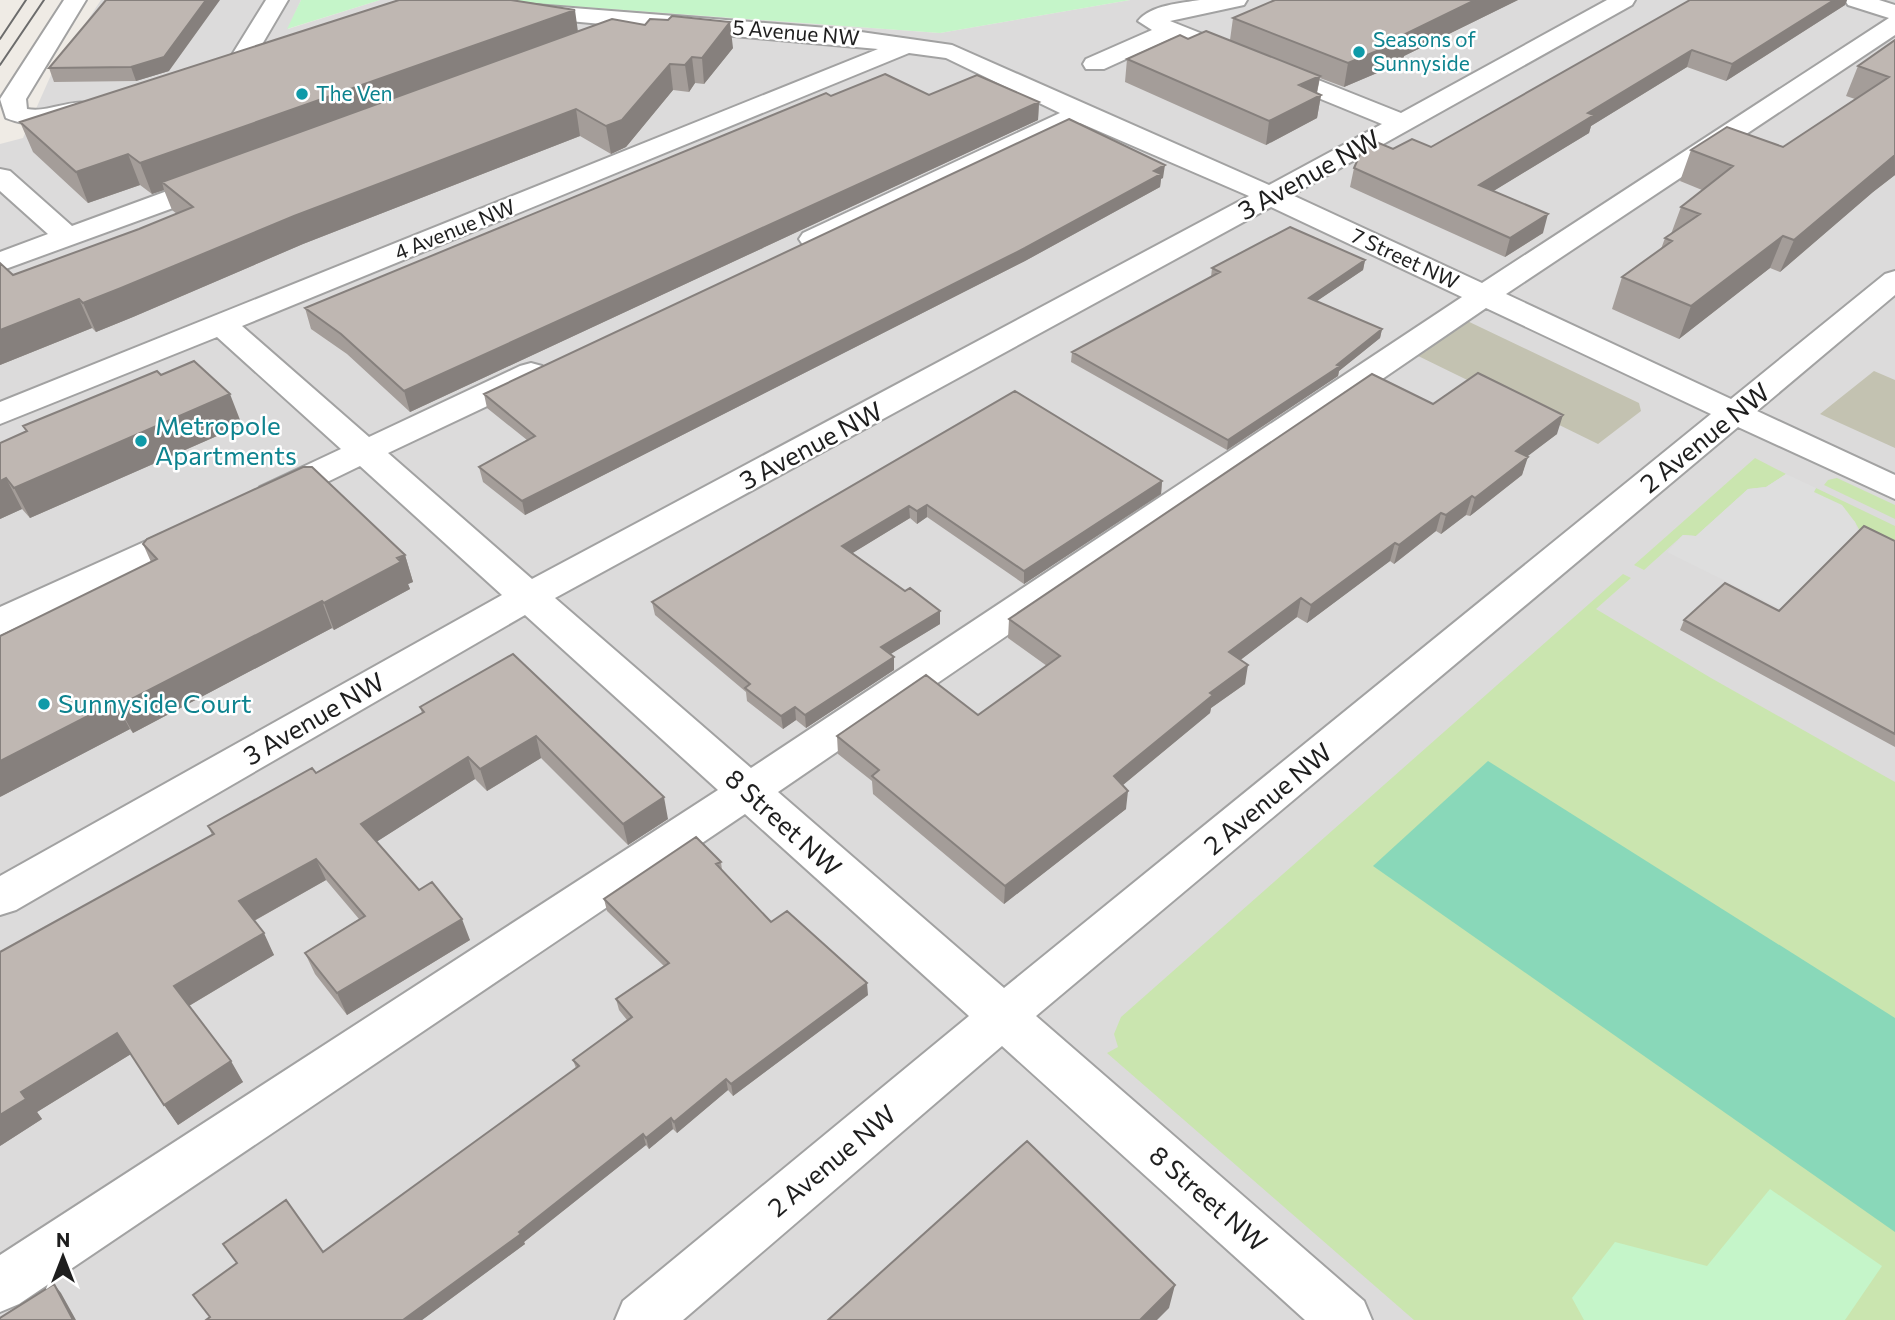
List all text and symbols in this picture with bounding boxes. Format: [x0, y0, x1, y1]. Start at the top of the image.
street label: 5 Avenue NW [732, 14, 861, 50]
place label: Seasons of Sunnyside [1373, 26, 1476, 75]
marker: Seasons of Sunnyside [1351, 44, 1367, 60]
place label: The Ven [316, 80, 393, 105]
marker: The Ven [294, 86, 310, 102]
street label: 3 Avenue NW [1232, 122, 1385, 225]
street label: 4 Avenue NW [390, 193, 518, 264]
street label: 7 Street NW [1348, 222, 1463, 293]
street label: 2 Avenue NW [1633, 375, 1775, 498]
street label: 3 Avenue NW [733, 394, 887, 495]
place label: Metropole Apartments [155, 409, 297, 470]
marker: Metropole Apartments [133, 433, 149, 449]
street label: 3 Avenue NW [237, 665, 389, 771]
place label: Sunnyside Court [58, 687, 252, 718]
marker: Sunnyside Court [36, 696, 52, 712]
street label: 2 Avenue NW [1197, 735, 1337, 860]
street label: 8 Street NW [720, 762, 848, 882]
street label: 2 Avenue NW [761, 1097, 901, 1222]
street label: 8 Street NW [1144, 1138, 1274, 1257]
north arrow [28, 1222, 98, 1292]
text: N [56, 1228, 70, 1251]

